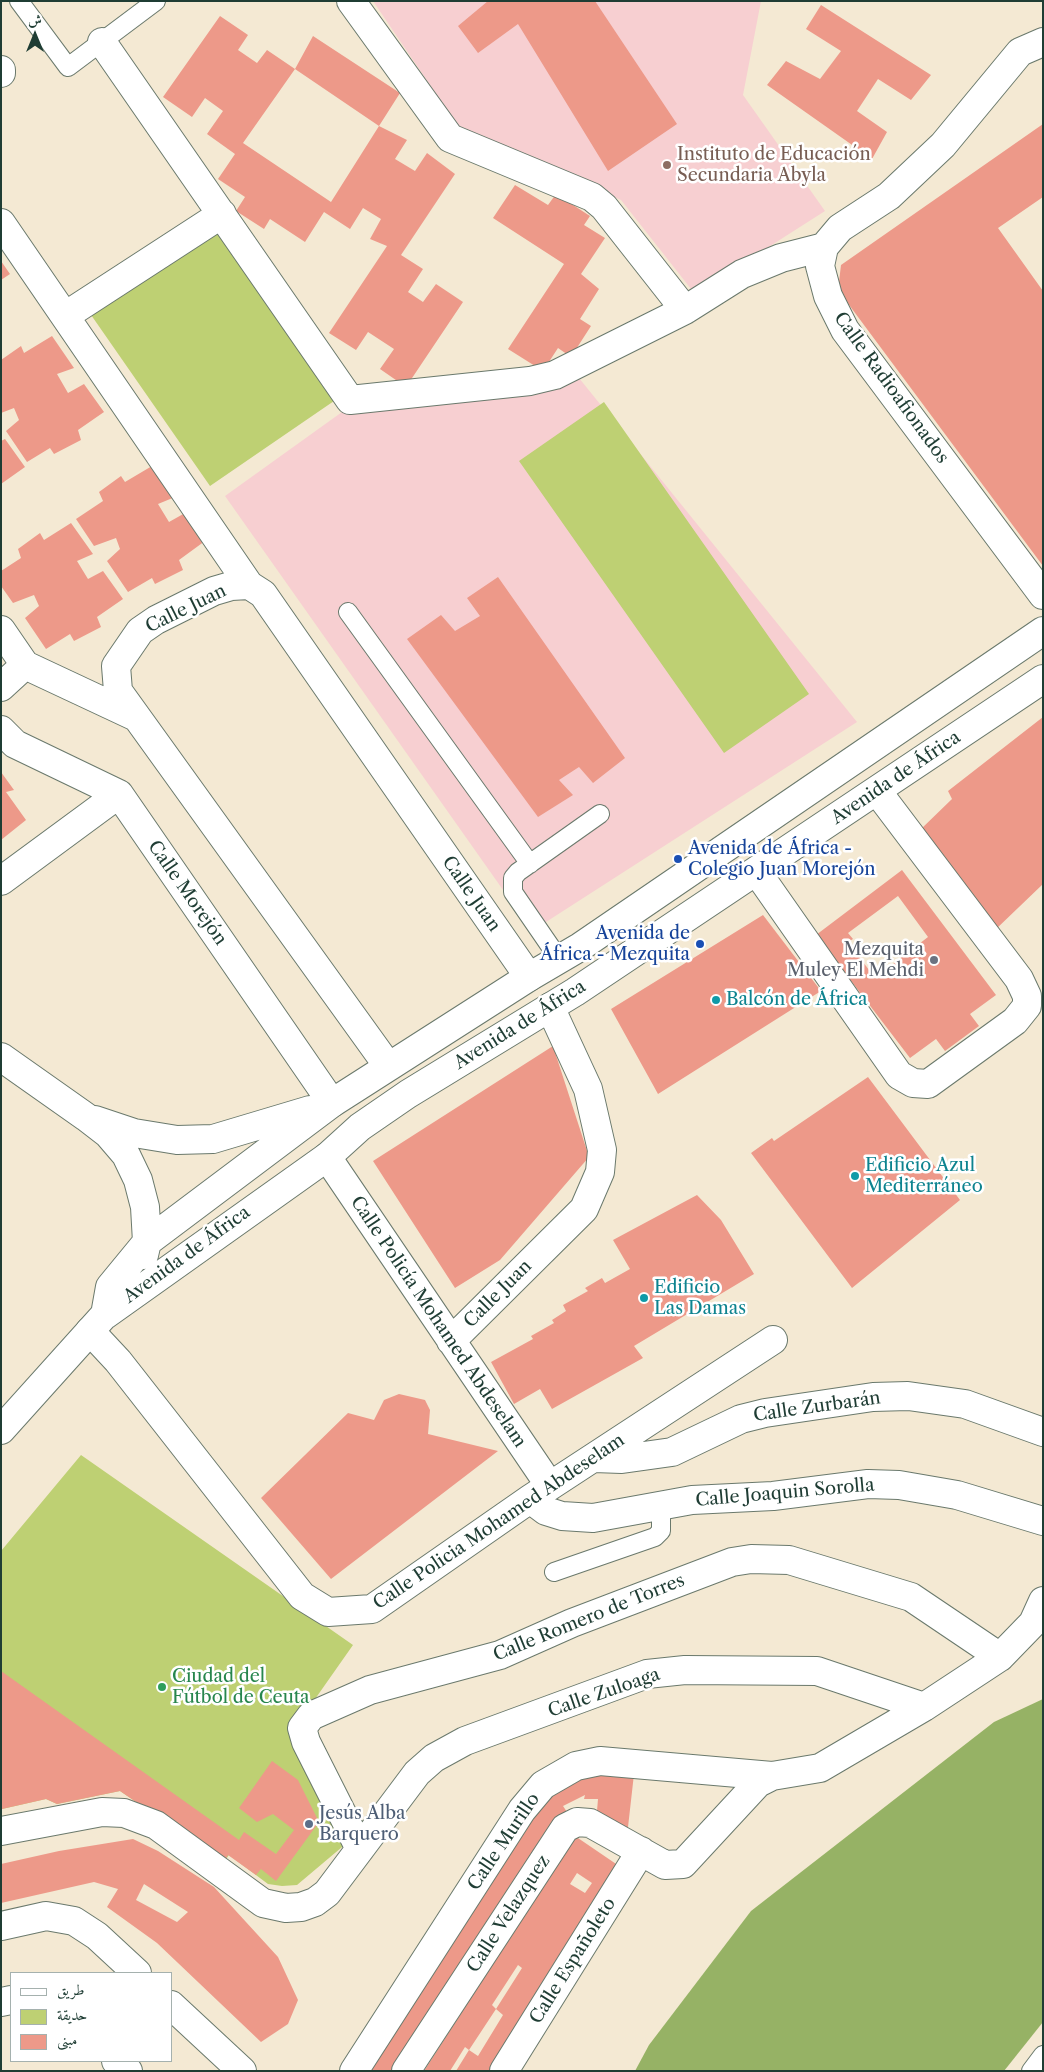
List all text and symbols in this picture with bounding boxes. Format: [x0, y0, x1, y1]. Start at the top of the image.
north arrow [10, 10, 60, 60]
text: ش [28, 11, 42, 29]
place label: Instituto de Educación Secundaria Abyla [677, 144, 871, 186]
marker: Instituto de Educación Secundaria Abyla [661, 159, 673, 171]
street label: Calle Radioafionados [829, 308, 953, 468]
street label: Calle Juan [142, 580, 230, 638]
street label: Avenida de África [827, 727, 965, 829]
street label: Calle Morejón [143, 837, 231, 949]
place label: Avenida de África - Colegio Juan Morejón [688, 838, 876, 881]
street label: Calle Juan [437, 852, 505, 936]
marker: Avenida de África - Colegio Juan Morejón [672, 853, 684, 865]
place label: Avenida de África - Mezquita [540, 923, 690, 966]
marker: Avenida de África - Mezquita [694, 938, 706, 950]
place label: Mezquita Muley El Mehdi [787, 939, 924, 982]
marker: Mezquita Muley El Mehdi [928, 954, 940, 966]
street label: Avenida de África [450, 976, 590, 1074]
place label: Balcón de África [726, 989, 868, 1011]
marker: Balcón de África [710, 994, 722, 1006]
place label: Edificio Azul Mediterráneo [865, 1155, 983, 1198]
marker: Edificio Azul Mediterráneo [849, 1170, 861, 1182]
street label: Calle Policía Mohamed Abdeselam [346, 1192, 530, 1452]
street label: Avenida de África [120, 1202, 254, 1308]
street label: Calle Juan [460, 1256, 536, 1332]
place label: Edificio Las Damas [654, 1277, 746, 1320]
marker: Edificio Las Damas [638, 1292, 650, 1304]
street label: Calle Zurbarán [752, 1387, 882, 1427]
street label: Calle Policia Mohamed Abdeselam [369, 1430, 629, 1614]
street label: Calle Joaquin Sorolla [695, 1474, 875, 1512]
street label: Calle Romero de Torres [490, 1570, 688, 1666]
street label: Calle Zuloaga [545, 1664, 663, 1722]
place label: Ciudad del Fútbol de Ceuta [172, 1666, 310, 1708]
marker: Ciudad del Fútbol de Ceuta [156, 1681, 168, 1693]
street label: Calle Murillo [464, 1789, 544, 1895]
place label: Jesús Alba Barquero [319, 1803, 406, 1846]
marker: Jesús Alba Barquero [303, 1818, 315, 1830]
street label: Calle Velazquez [463, 1851, 555, 1977]
street label: Calle Españoleto [526, 1894, 620, 2028]
legend [10, 1972, 172, 2062]
text: طريق [57, 1980, 84, 1999]
text: حديقة [57, 2005, 87, 2024]
text: مبنى [57, 2030, 77, 2049]

